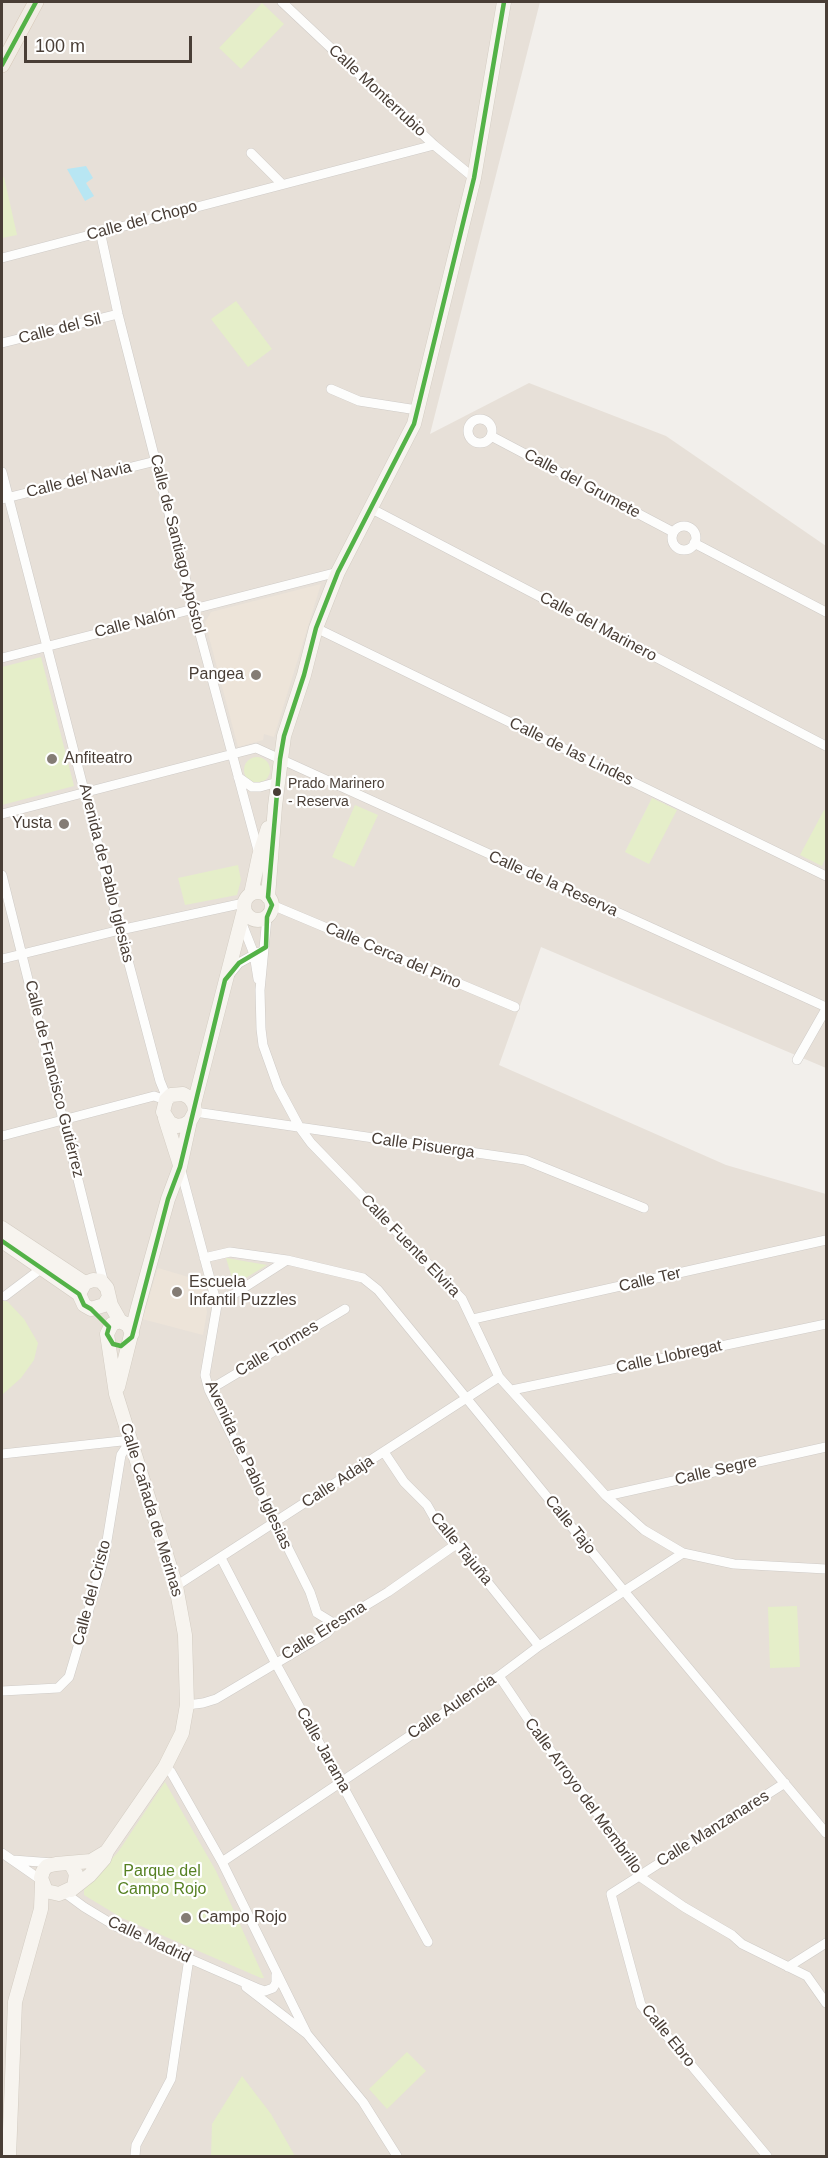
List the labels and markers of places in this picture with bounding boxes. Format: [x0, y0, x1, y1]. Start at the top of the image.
place label: Pangea [189, 665, 244, 685]
marker: Pangea [249, 668, 263, 682]
place label: Anfiteatro [64, 749, 132, 769]
marker: Anfiteatro [45, 752, 59, 766]
place label: Prado Marinero - Reserva [288, 776, 384, 808]
marker: Prado Marinero - Reserva [271, 786, 283, 798]
place label: Yusta [12, 814, 52, 834]
marker: Yusta [57, 817, 71, 831]
place label: Escuela Infantil Puzzles [189, 1273, 297, 1311]
marker: Escuela Infantil Puzzles [170, 1285, 184, 1299]
place label: Campo Rojo [198, 1908, 287, 1928]
marker: Campo Rojo [179, 1911, 193, 1925]

